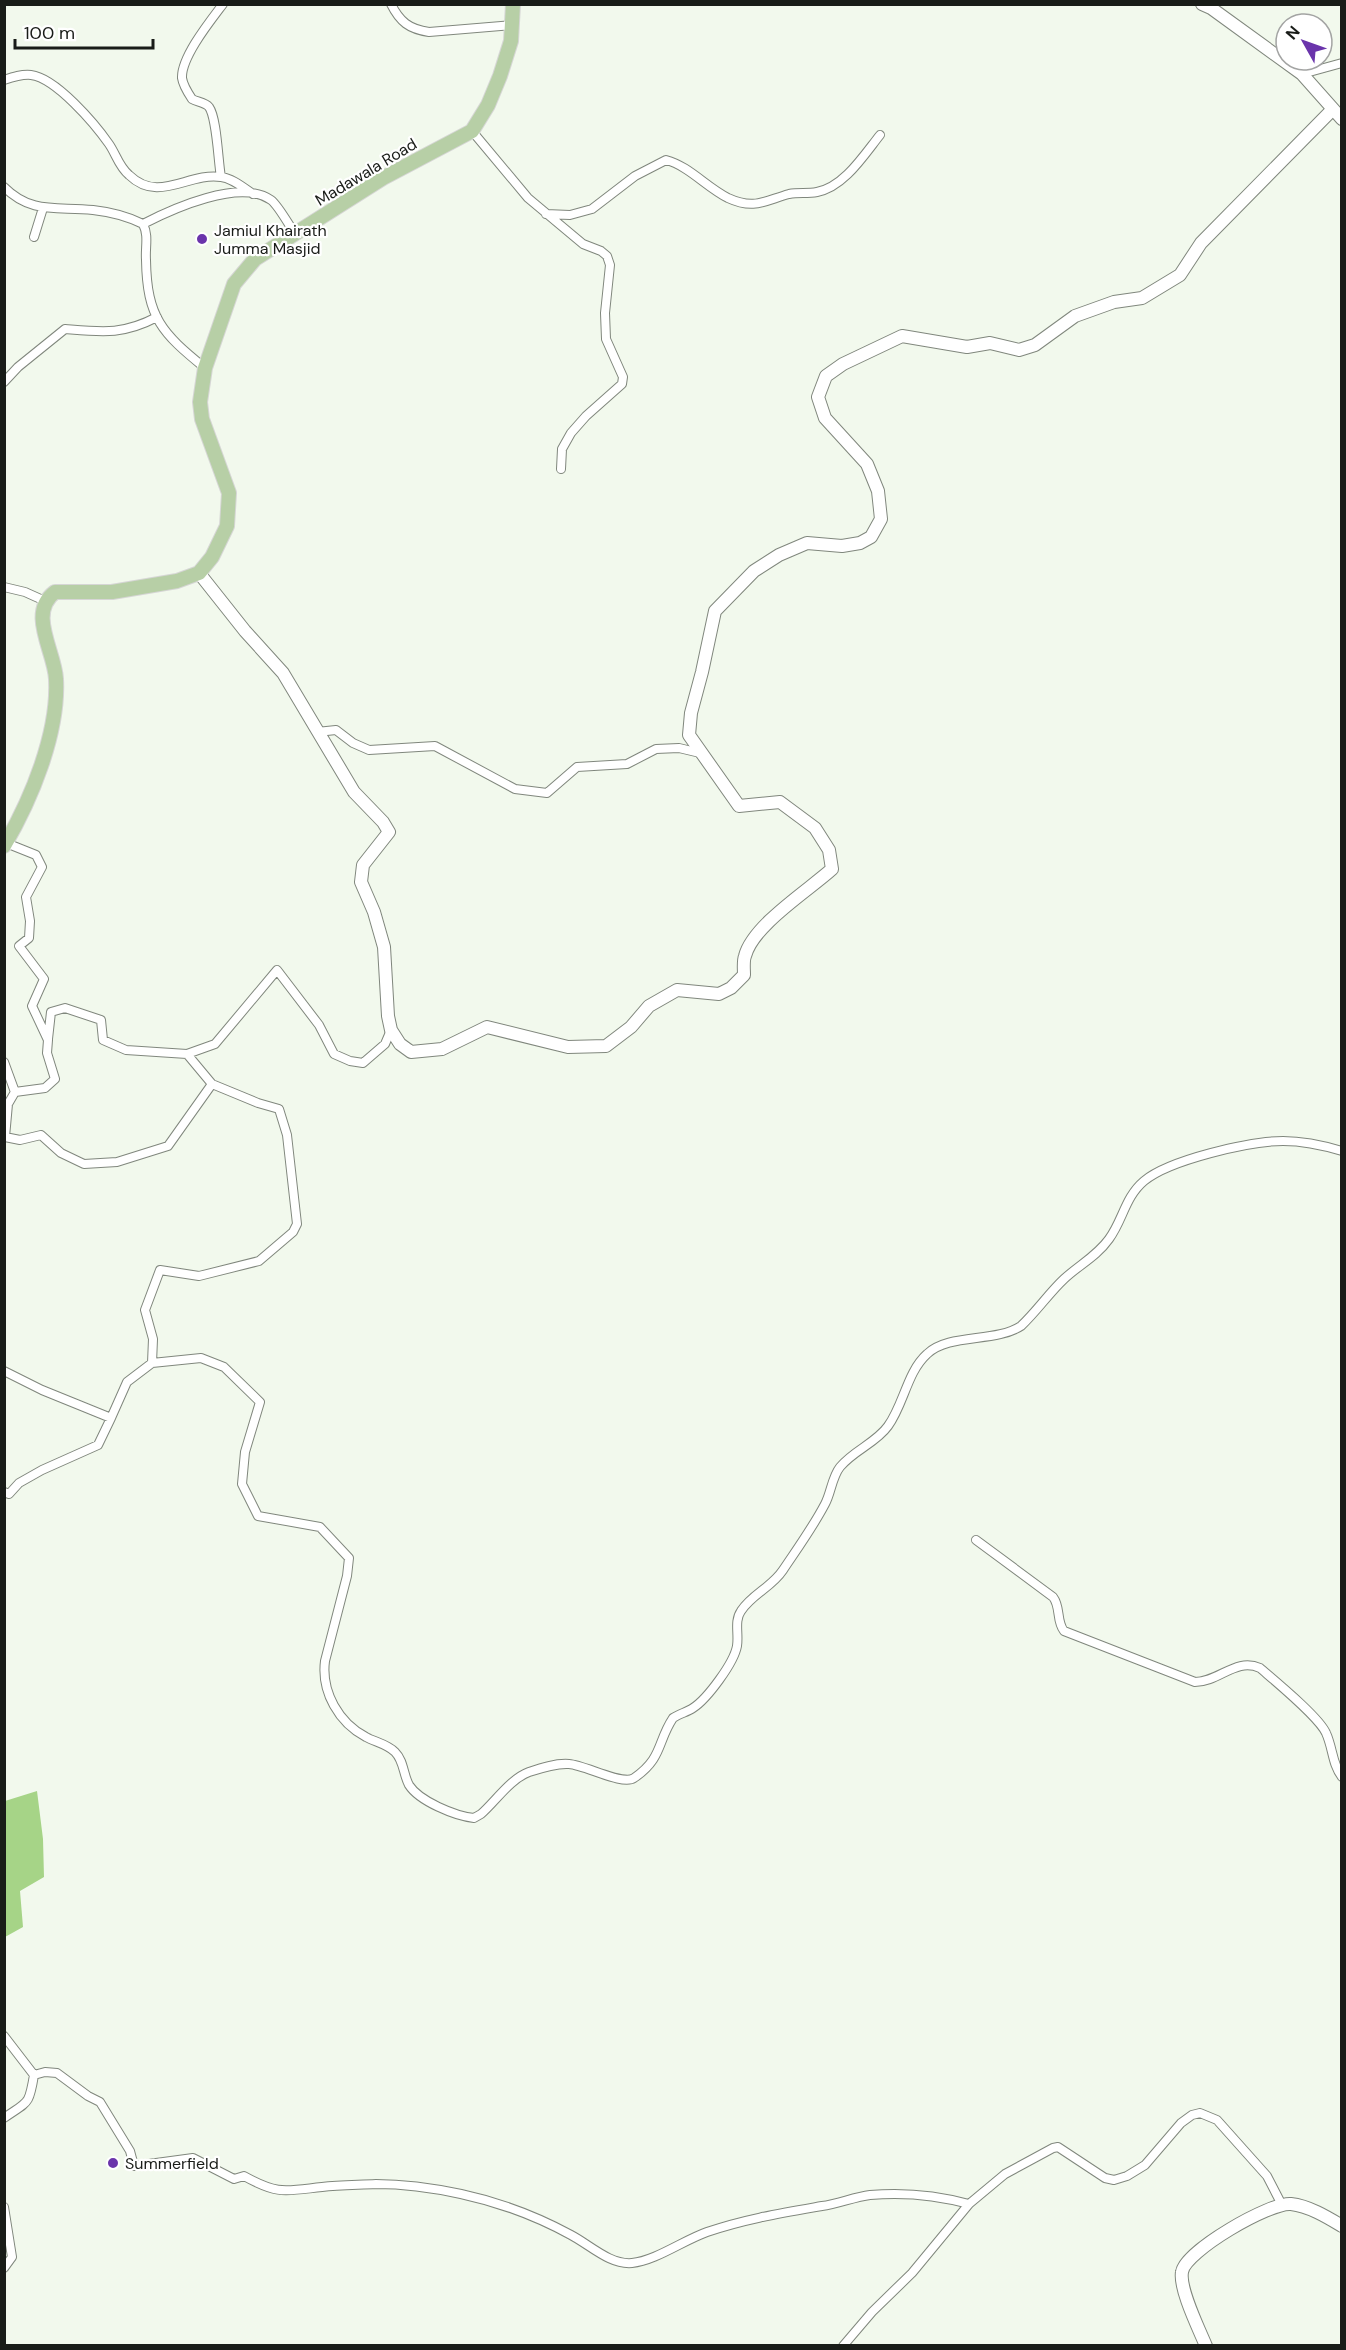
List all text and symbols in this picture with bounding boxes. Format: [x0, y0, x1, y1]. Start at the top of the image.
scale bar [15, 12, 153, 50]
north arrow [1274, 12, 1334, 72]
text: 100 m [24, 21, 75, 45]
text: N [1281, 21, 1305, 44]
street label: Madawala Road [311, 133, 421, 211]
place label: Jamiul Khairath Jumma Masjid [214, 220, 327, 259]
marker: Jamiul Khairath Jumma Masjid [195, 232, 209, 246]
place label: Summerfield [125, 2153, 219, 2174]
marker: Summerfield [106, 2156, 120, 2170]

